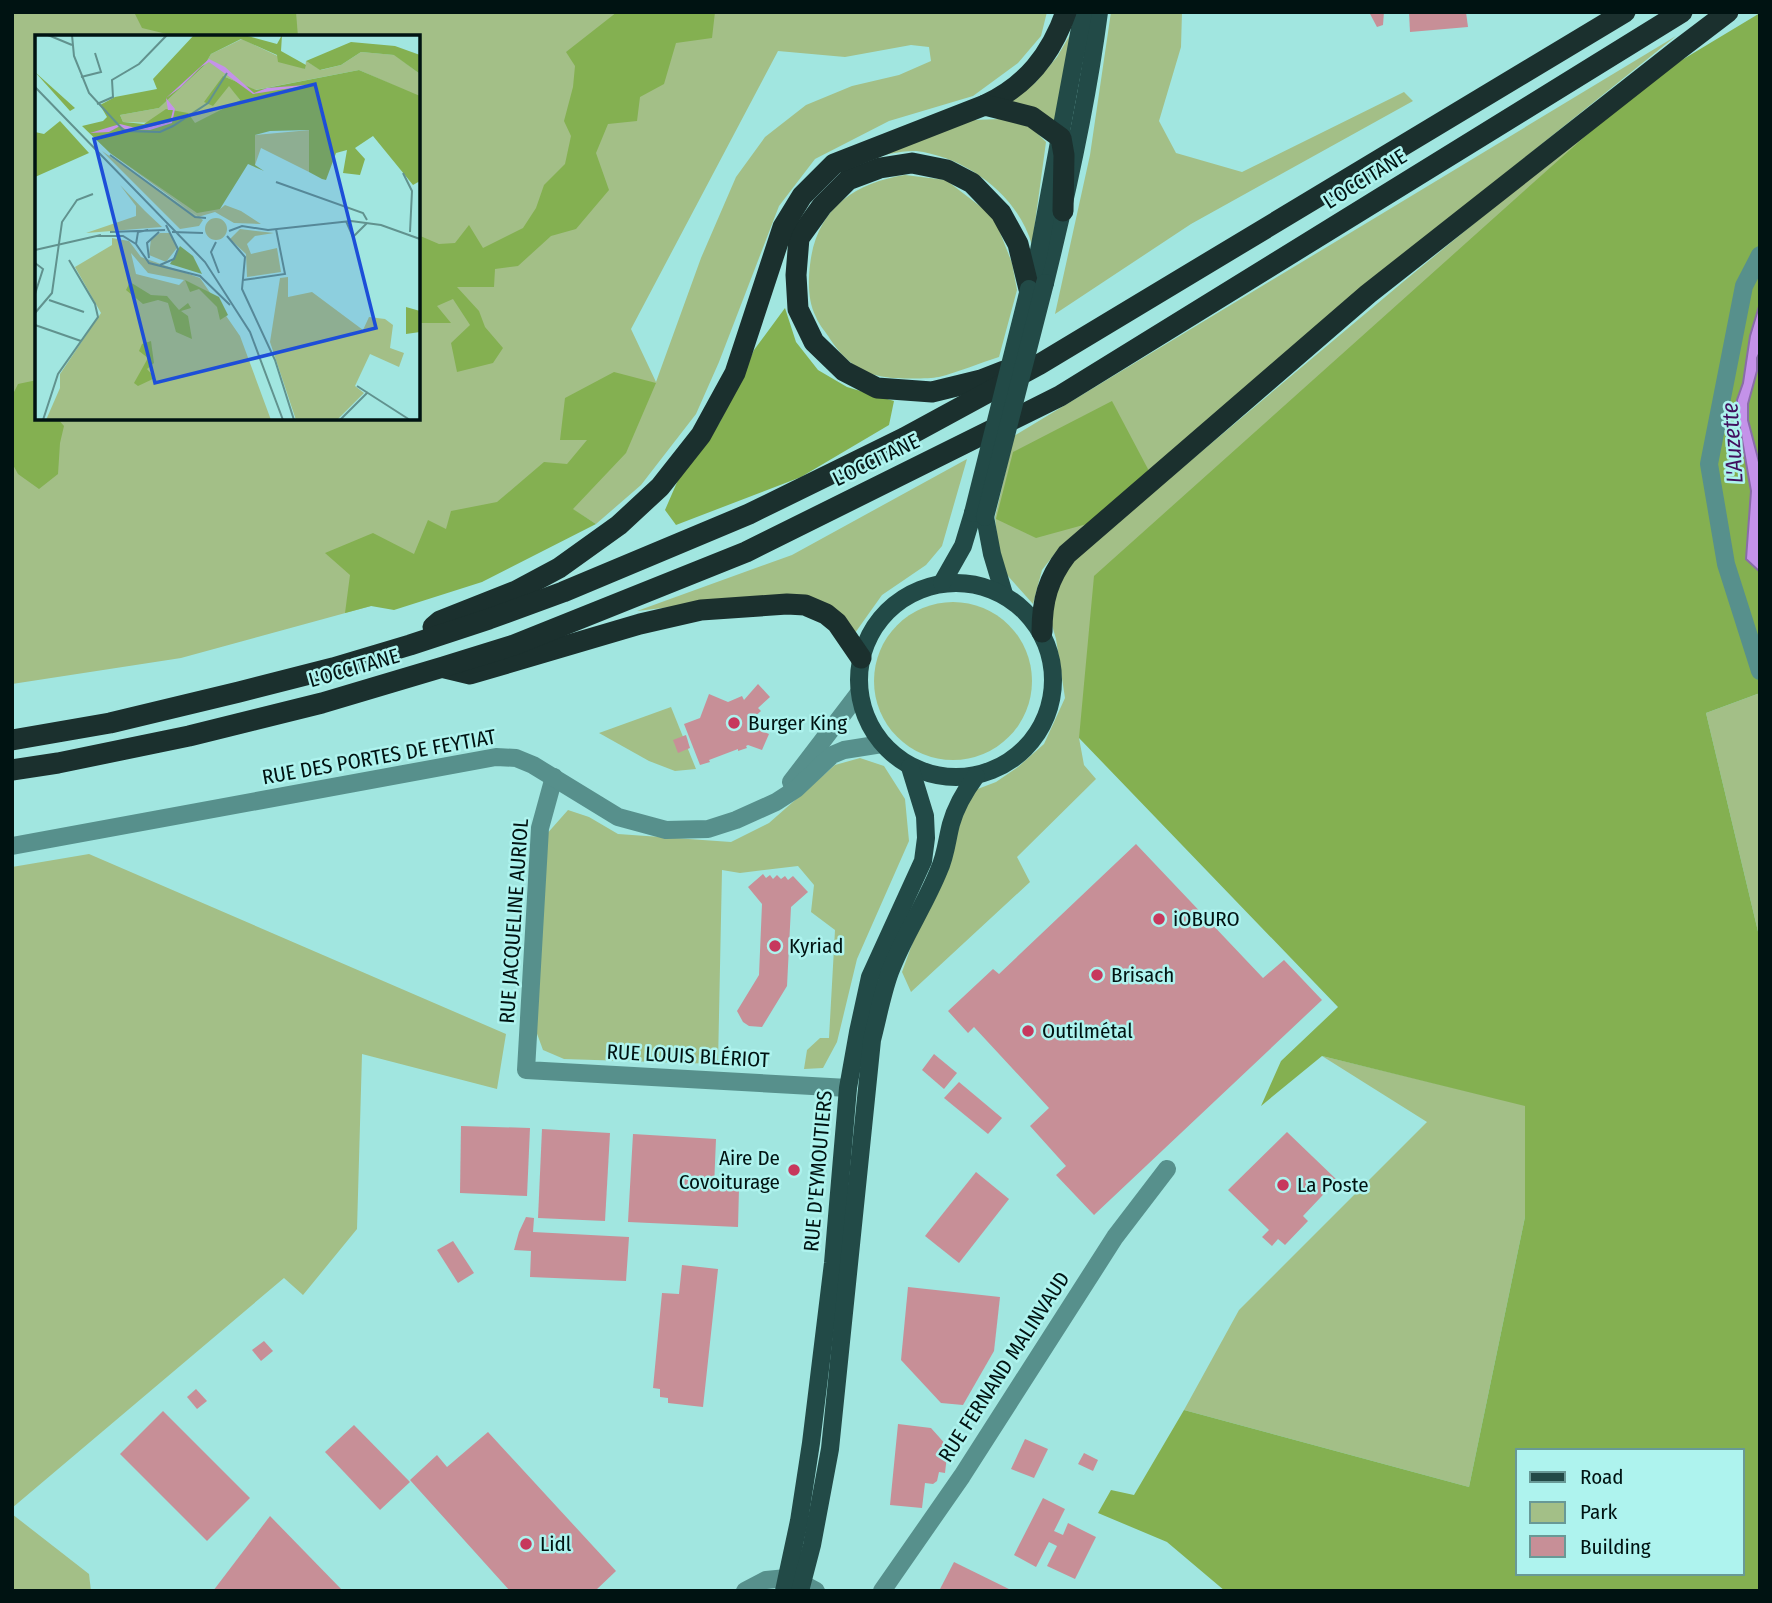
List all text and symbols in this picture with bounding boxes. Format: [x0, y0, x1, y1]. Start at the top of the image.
inset map [35, 35, 420, 420]
street label: L'OCCITANE [1319, 143, 1412, 215]
water label: L'Auzette [1715, 402, 1749, 484]
street label: L'OCCITANE [828, 428, 924, 492]
street label: L'OCCITANE [306, 643, 403, 693]
place label: Burger King [748, 710, 847, 736]
marker: Burger King [726, 715, 742, 731]
street label: RUE DES PORTES DE FEYTIAT [260, 724, 498, 790]
street label: RUE JACQUELINE AURIOL [494, 817, 534, 1024]
place label: iOBURO [1173, 906, 1240, 932]
marker: iOBURO [1151, 911, 1167, 927]
place label: Kyriad [789, 933, 843, 959]
marker: Kyriad [767, 938, 783, 954]
place label: Brisach [1111, 962, 1174, 988]
marker: Brisach [1089, 967, 1105, 983]
place label: Outilmétal [1042, 1018, 1133, 1044]
marker: Outilmétal [1020, 1023, 1036, 1039]
street label: RUE LOUIS BLÉRIOT [606, 1039, 770, 1073]
street label: RUE D'EYMOUTIERS [798, 1089, 838, 1253]
place label: Aire De Covoiturage [679, 1145, 780, 1195]
marker: Aire De Covoiturage [786, 1162, 802, 1178]
place label: La Poste [1297, 1172, 1369, 1198]
marker: La Poste [1275, 1177, 1291, 1193]
street label: RUE FERNAND MALINVAUD [933, 1267, 1075, 1467]
legend [1516, 1449, 1744, 1575]
text: Road [1580, 1464, 1624, 1490]
text: Park [1580, 1499, 1618, 1525]
place label: Lidl [540, 1531, 572, 1557]
text: Building [1580, 1534, 1651, 1560]
marker: Lidl [518, 1536, 534, 1552]

